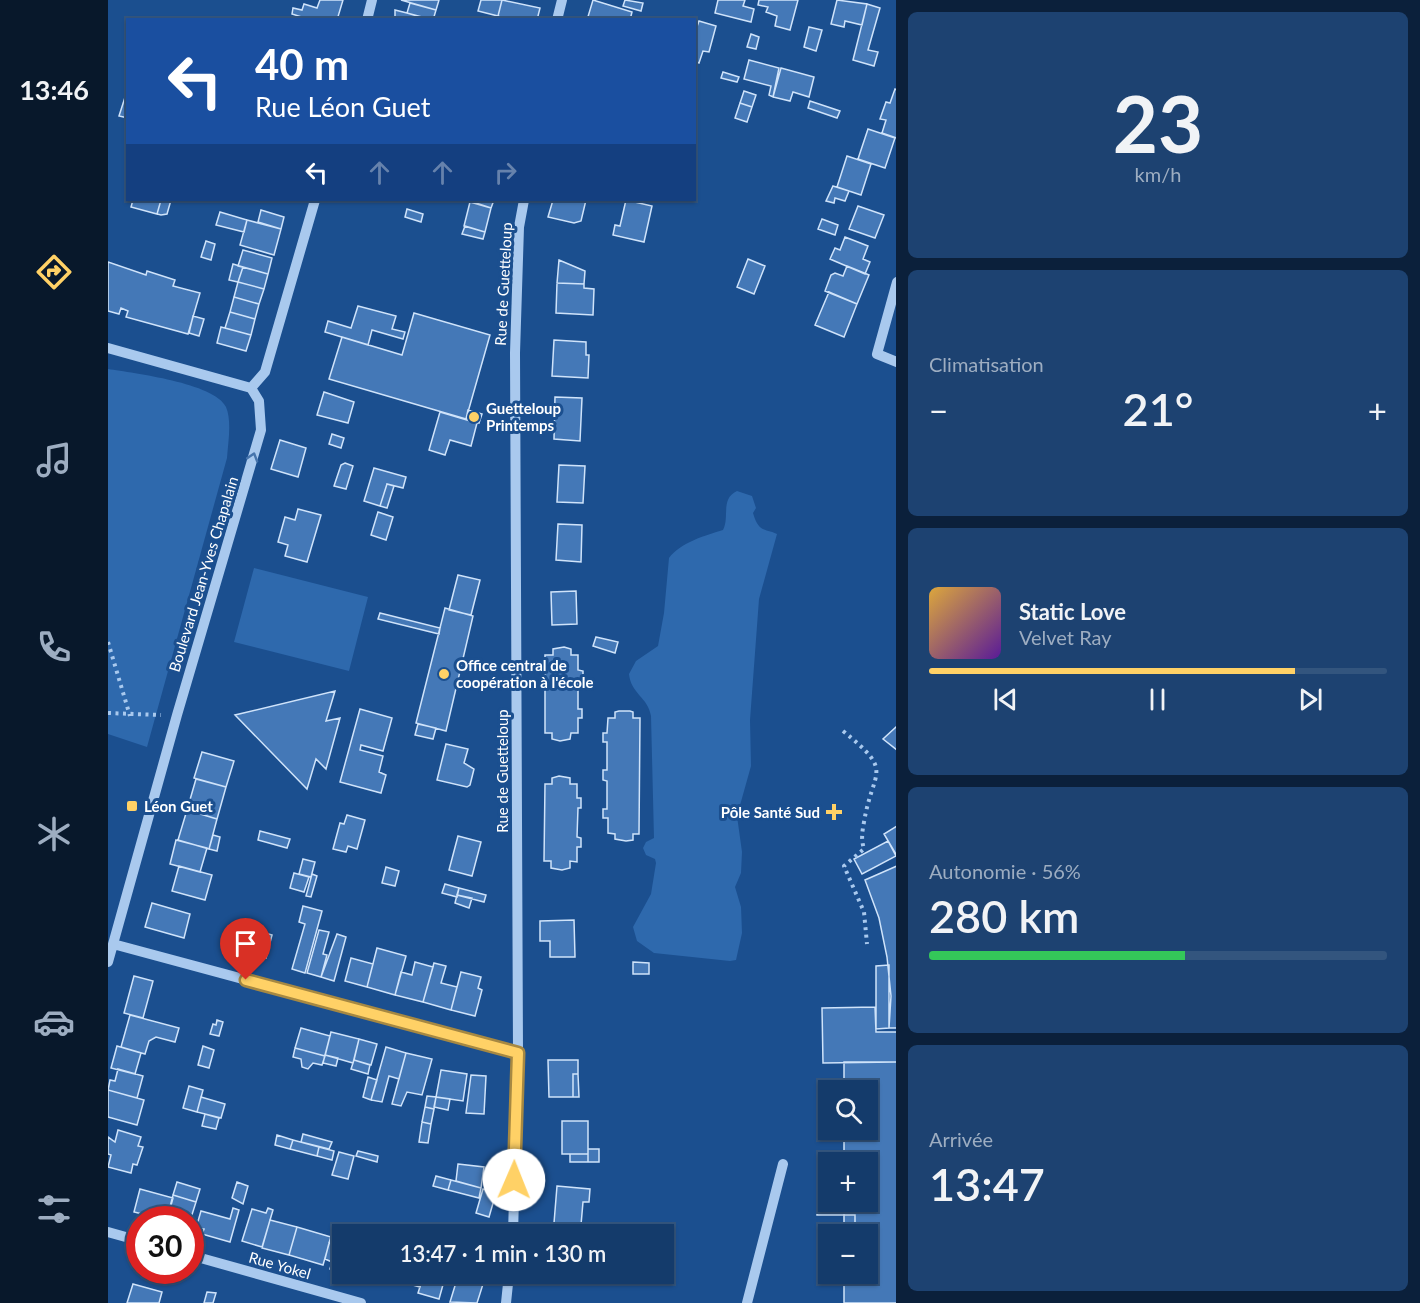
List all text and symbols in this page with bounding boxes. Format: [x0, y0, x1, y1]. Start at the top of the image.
text: 40 m [255, 39, 349, 89]
icon: left [156, 42, 234, 120]
text: 13:46 [19, 73, 89, 106]
text: 23 [1113, 76, 1203, 170]
text: Rue Léon Guet [255, 90, 430, 123]
icon: left [300, 156, 333, 189]
icon: ahead [363, 156, 396, 189]
icon: ahead [426, 156, 459, 189]
icon: right [489, 156, 522, 189]
text: km/h [1135, 162, 1181, 186]
street label: Rue de Guetteloup [491, 222, 515, 346]
icon: directions [33, 251, 75, 293]
text: Climatisation [929, 352, 1044, 376]
text: 21° [1123, 382, 1193, 436]
text: − [929, 390, 948, 430]
text: + [1368, 390, 1387, 430]
place label: Guetteloup Printemps [486, 399, 561, 434]
marker: Guetteloup Printemps [467, 410, 481, 424]
icon: music [33, 439, 75, 481]
one-way arrow [246, 452, 258, 463]
street label: Boulevard Jean-Yves Chapalain [165, 474, 241, 674]
text: Static Love [1019, 598, 1126, 625]
text: Velvet Ray [1019, 625, 1112, 649]
icon: phone [33, 626, 75, 668]
place label: Office central de coopération à l'école [456, 656, 594, 691]
marker: Office central de coopération à l'école [437, 667, 451, 681]
icon: previous [989, 683, 1022, 716]
icon: pause [1141, 683, 1174, 716]
icon: next [1294, 683, 1327, 716]
street label: Rue de Guetteloup [493, 709, 511, 833]
place label: Léon Guet [144, 797, 213, 815]
marker: Léon Guet [125, 799, 139, 813]
place label: Pôle Santé Sud [721, 803, 820, 821]
marker: Pôle Santé Sud [825, 803, 843, 821]
icon: climate [33, 813, 75, 855]
text: Autonomie · 56% [929, 859, 1081, 883]
text: 280 km [929, 889, 1079, 943]
pin [220, 918, 271, 980]
icon: arrive [229, 927, 262, 960]
icon: car [33, 1001, 75, 1043]
map controls [818, 1080, 878, 1284]
button: search [818, 1080, 878, 1140]
text: Arrivée [929, 1127, 993, 1151]
position arrow [482, 1148, 546, 1212]
button: + [818, 1152, 878, 1212]
text: 13:47 [929, 1157, 1045, 1211]
icon: filters [33, 1188, 75, 1230]
speed limit sign: 30 [126, 1206, 204, 1284]
button: − [818, 1224, 878, 1284]
text: 13:47 · 1 min · 130 m [400, 1240, 606, 1267]
street label: Rue Yokel [247, 1248, 313, 1282]

